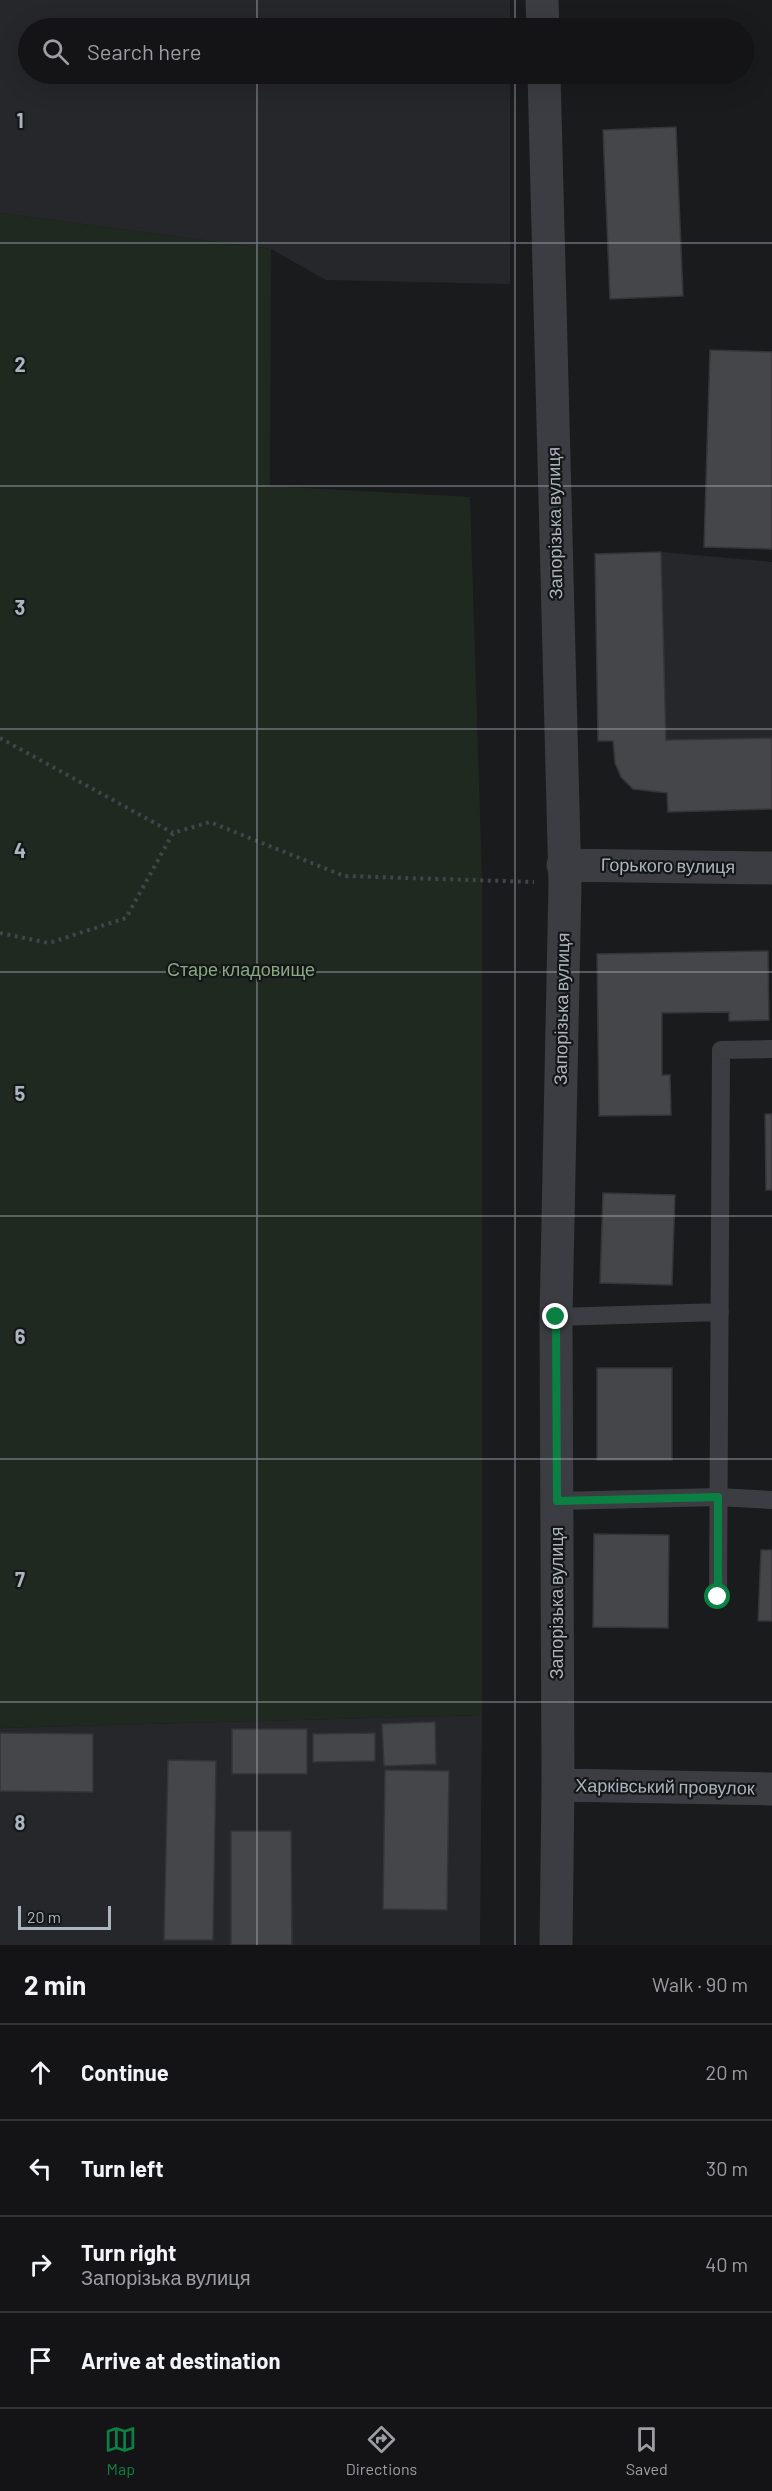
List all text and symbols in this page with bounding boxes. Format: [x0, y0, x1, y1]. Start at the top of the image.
search box [18, 18, 754, 84]
icon: search [39, 35, 72, 68]
text: Search here [87, 38, 201, 64]
text: 1 [16, 108, 24, 132]
text: 2 [14, 352, 26, 376]
street label: Запорізька вулиця [542, 447, 566, 599]
text: 3 [15, 595, 25, 619]
text: 4 [14, 838, 26, 862]
street label: Горького вулиця [601, 853, 735, 877]
street label: Запорізька вулиця [549, 933, 573, 1085]
park label: Старе кладовище [167, 958, 315, 980]
text: 5 [15, 1081, 26, 1105]
route end [542, 1303, 568, 1329]
text: 6 [15, 1324, 26, 1348]
street label: Запорізька вулиця [545, 1527, 567, 1679]
text: 7 [15, 1567, 25, 1591]
route start [704, 1583, 730, 1609]
street label: Харківський провулок [575, 1773, 755, 1799]
text: 8 [15, 1810, 26, 1834]
scale bar [18, 1903, 111, 1930]
text: 20 m [27, 1907, 61, 1926]
text: 2 min [24, 1969, 86, 2000]
text: Walk · 90 m [652, 1972, 748, 1996]
icon: ahead [24, 2056, 57, 2089]
text: Continue [81, 2059, 169, 2085]
text: 20 m [705, 2060, 748, 2084]
icon: left [24, 2152, 57, 2185]
text: Turn left [81, 2155, 164, 2181]
text: 30 m [706, 2156, 748, 2180]
text: Turn right [81, 2239, 176, 2265]
icon: right [24, 2248, 57, 2281]
text: 40 m [705, 2252, 748, 2276]
text: Запорізька вулиця [81, 2265, 251, 2289]
icon: arrive [24, 2344, 57, 2377]
text: Arrive at destination [81, 2347, 280, 2373]
tab: Map [104, 2423, 137, 2478]
tab: Directions [346, 2423, 417, 2478]
tab: Saved [626, 2423, 668, 2478]

